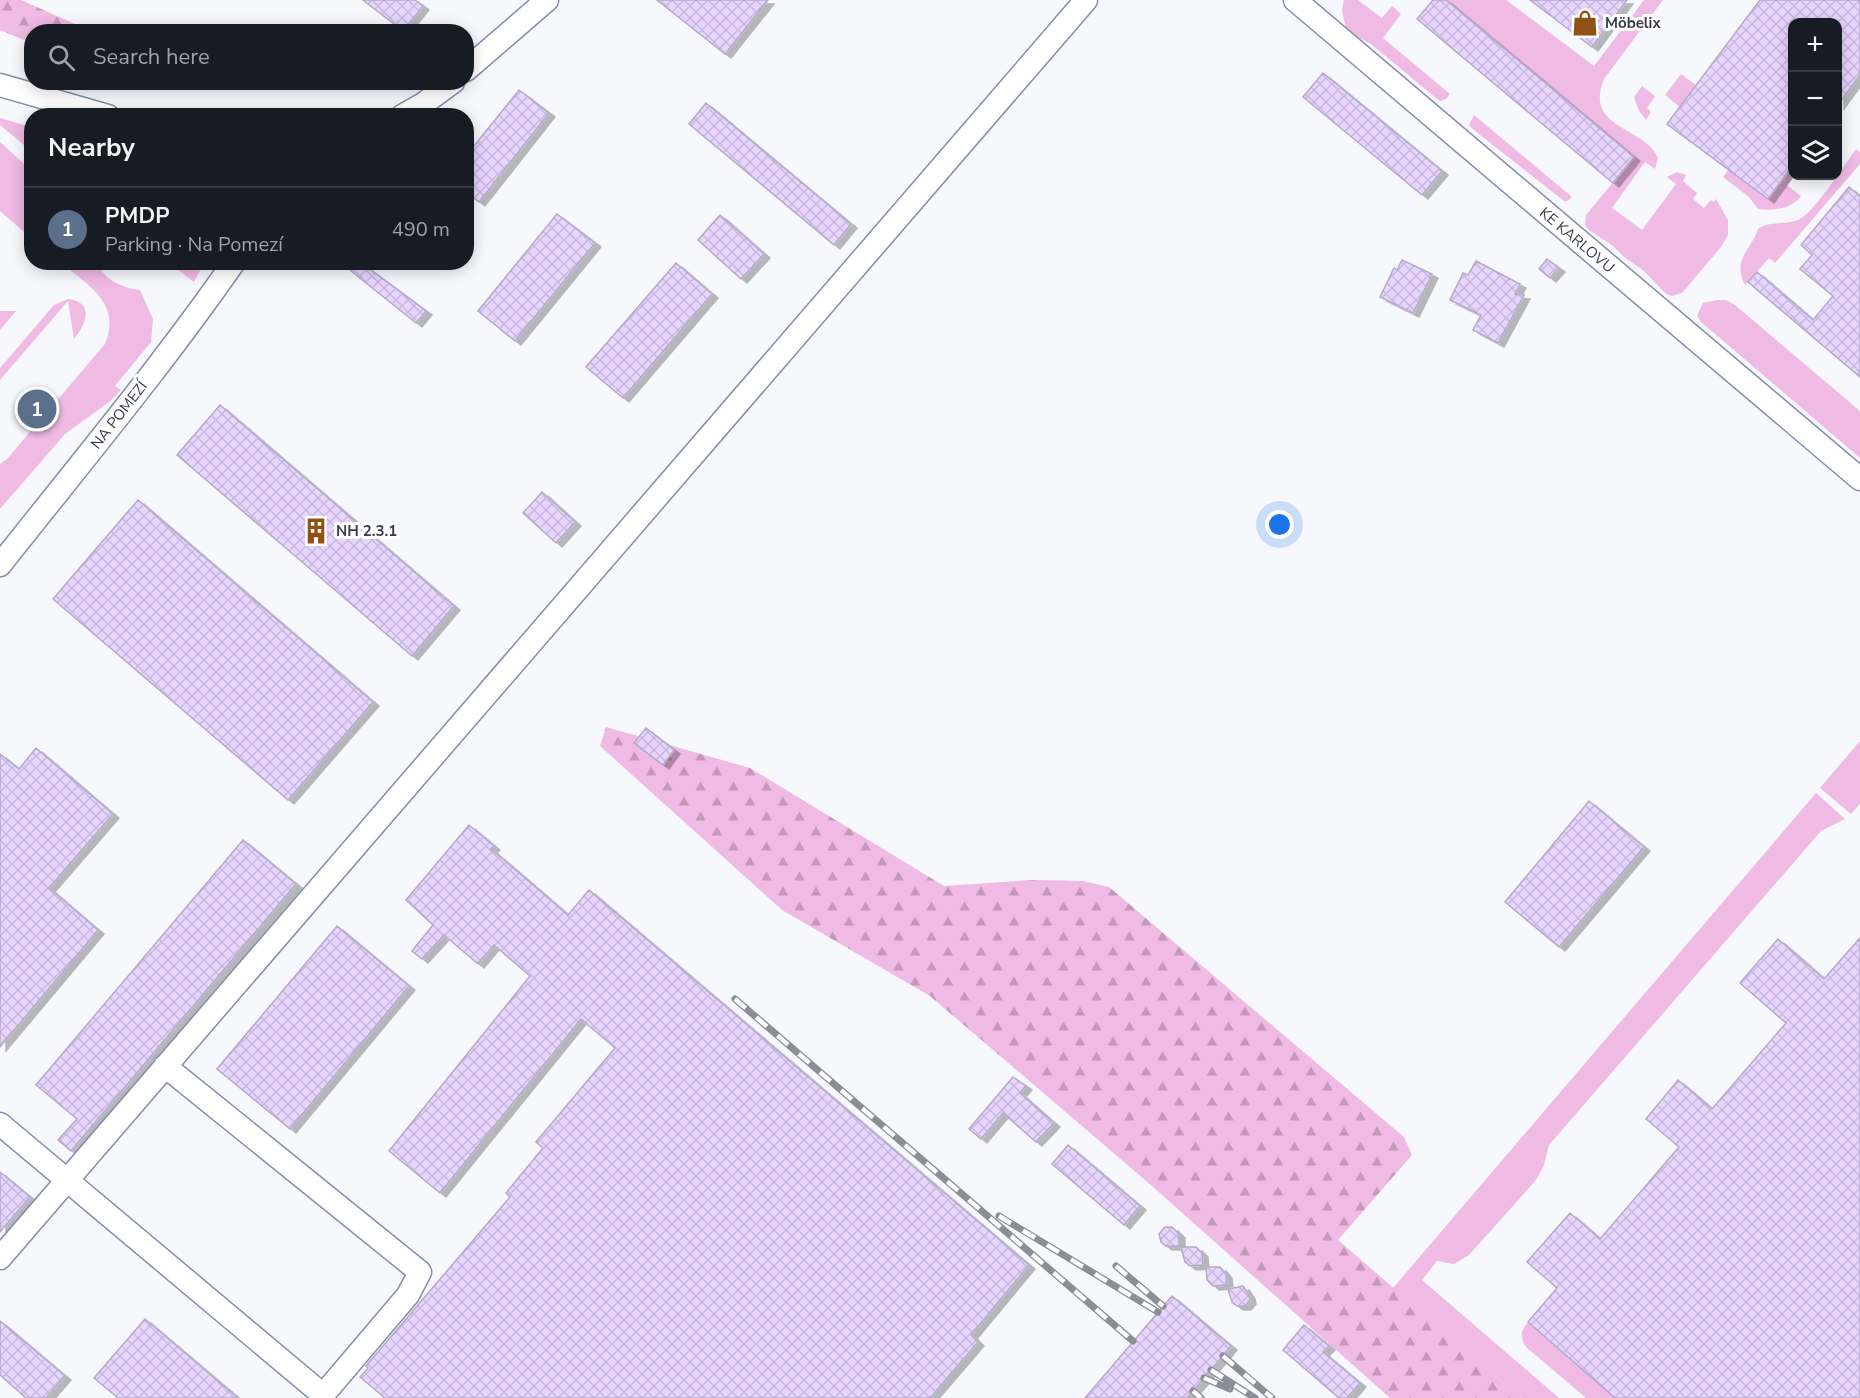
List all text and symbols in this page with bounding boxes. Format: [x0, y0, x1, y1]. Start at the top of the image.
shop icon: Möbelix [1570, 8, 1600, 38]
place label: Möbelix [1605, 13, 1661, 33]
map controls [1788, 18, 1842, 180]
button: + [1788, 18, 1842, 72]
search box [24, 24, 474, 90]
icon: search [45, 41, 78, 74]
text: Search here [93, 42, 210, 72]
button: − [1788, 72, 1842, 126]
button: layers [1788, 126, 1842, 180]
text: Nearby [48, 130, 135, 165]
text: PMDP [105, 201, 170, 231]
street label: KE KARLOVU [1535, 203, 1619, 277]
text: 1 [62, 216, 74, 243]
text: 490 m [392, 216, 450, 243]
text: Parking · Na Pomezí [105, 231, 283, 258]
street label: NA POMEZÍ [86, 376, 153, 453]
pin: 1 [18, 386, 57, 432]
your location [1265, 510, 1294, 539]
building icon: NH 2.3.1 [301, 516, 331, 546]
place label: NH 2.3.1 [336, 521, 397, 541]

